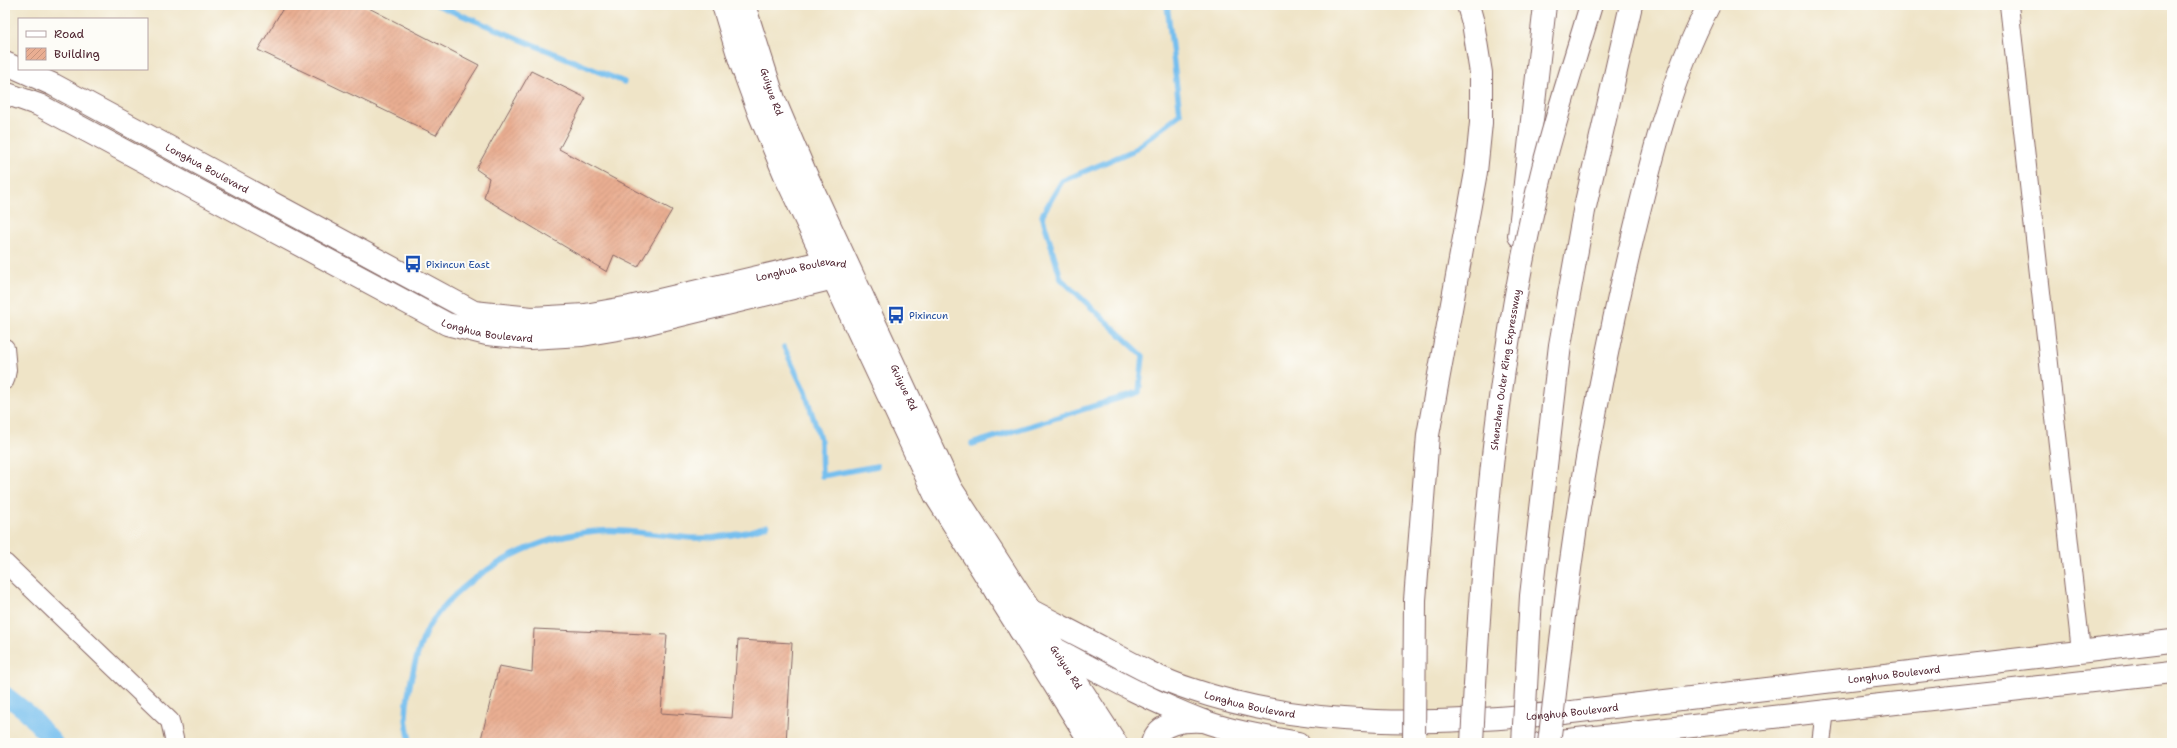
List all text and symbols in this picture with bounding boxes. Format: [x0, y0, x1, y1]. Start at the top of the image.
legend [18, 18, 148, 70]
text: Road [54, 26, 85, 42]
text: Building [54, 46, 100, 62]
street label: Guiyue Rd [758, 66, 787, 118]
street label: Longhua Boulevard [163, 140, 252, 196]
bus stop icon: Pixincun East [403, 254, 423, 274]
street label: Longhua Boulevard [754, 254, 848, 284]
place label: Pixincun East [426, 258, 490, 271]
street label: Shenzhen Outer Ring Expressway [1487, 288, 1523, 451]
bus stop icon: Pixincun [886, 305, 906, 325]
place label: Pixincun [909, 309, 948, 322]
street label: Longhua Boulevard [439, 316, 534, 345]
street label: Guiyue Rd [888, 362, 921, 413]
street label: Guiyue Rd [1048, 642, 1086, 692]
street label: Longhua Boulevard [1847, 662, 1942, 686]
street label: Longhua Boulevard [1203, 688, 1297, 721]
street label: Longhua Boulevard [1525, 700, 1620, 723]

